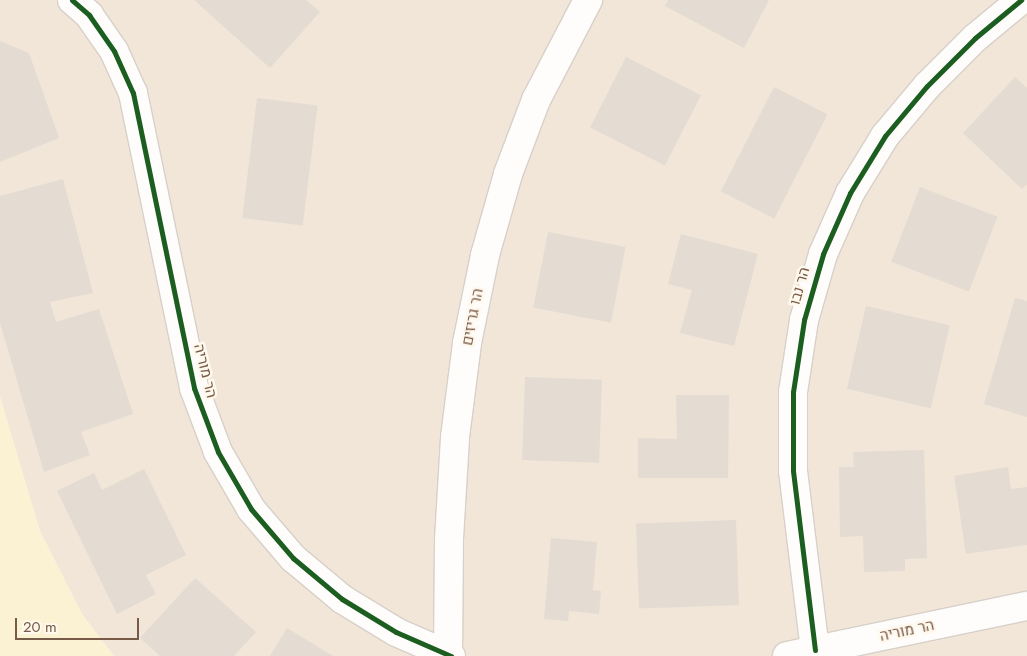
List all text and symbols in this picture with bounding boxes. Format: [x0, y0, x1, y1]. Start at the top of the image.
street label: הר נבו [786, 265, 814, 307]
street label: הר גריזים [459, 287, 487, 347]
street label: הר מוריה [190, 342, 220, 400]
scale bar [18, 608, 141, 640]
text: 20 m [23, 616, 57, 638]
street label: הר מוריה [878, 616, 936, 646]

